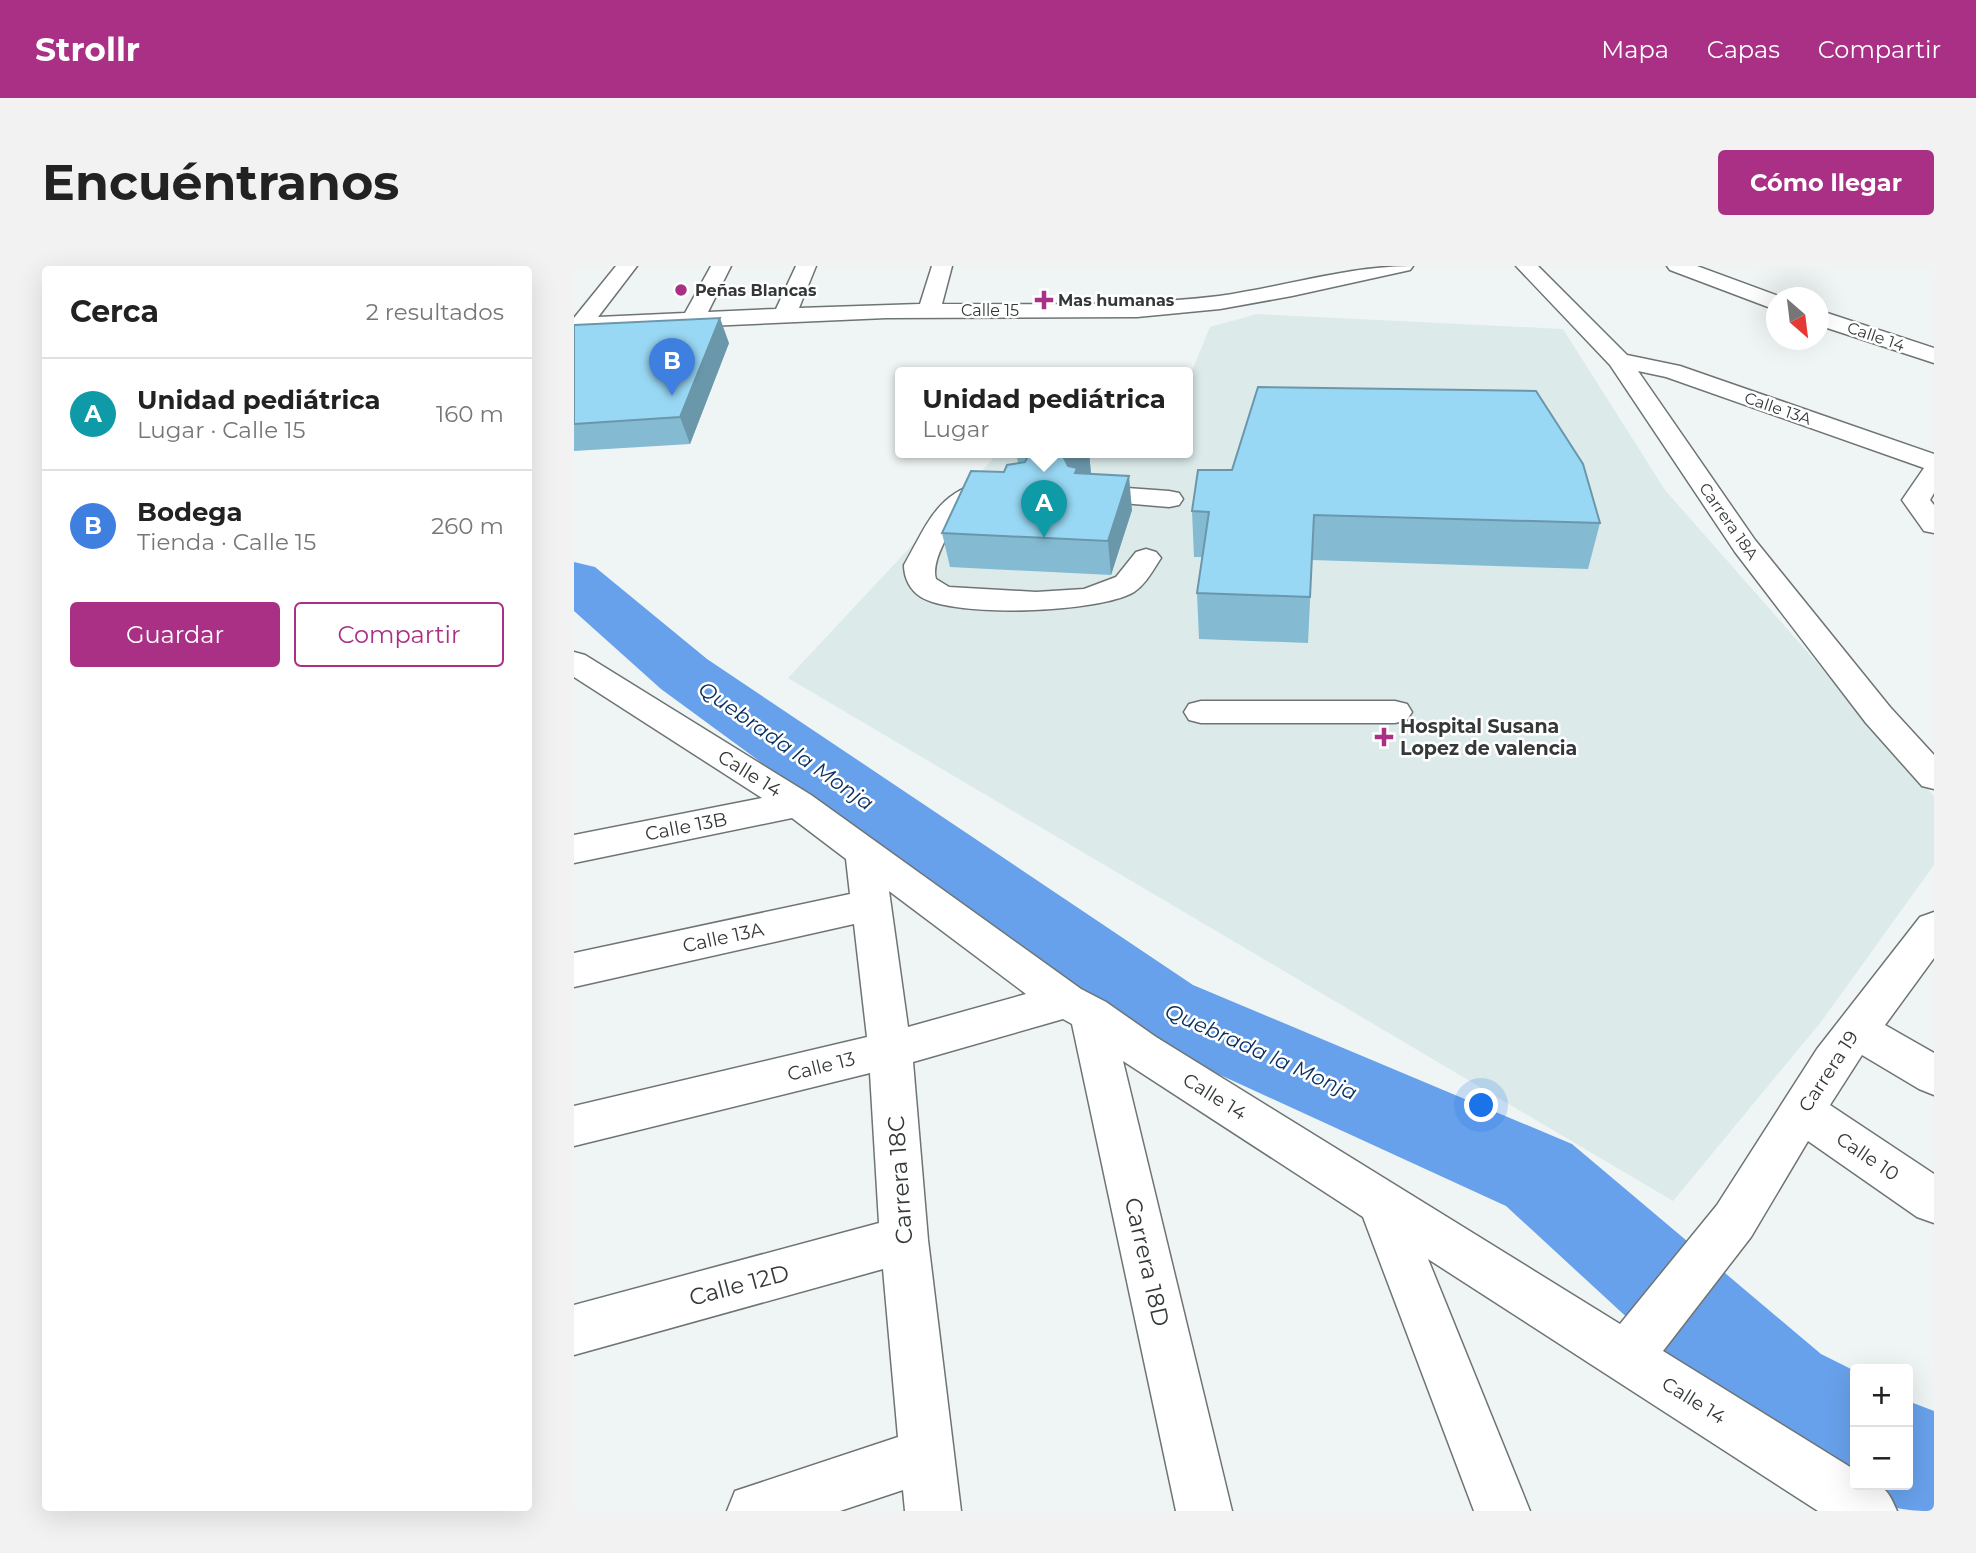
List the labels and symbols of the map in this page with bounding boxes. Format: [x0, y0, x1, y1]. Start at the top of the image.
place label: Peñas Blancas [695, 281, 817, 300]
marker: Peñas Blancas [673, 282, 689, 298]
north arrow [1766, 287, 1829, 350]
place label: Mas humanas [1058, 291, 1175, 310]
marker: Mas humanas [1036, 292, 1052, 308]
street label: Calle 15 [961, 301, 1019, 320]
street label: Calle 14 [1845, 318, 1907, 355]
pin: B [649, 338, 695, 396]
street label: Calle 13A [1742, 388, 1814, 429]
street label: Carrera 18A [1695, 479, 1762, 564]
pin: A [1021, 480, 1067, 538]
water label: Quebrada la Monja [694, 676, 879, 815]
place label: Hospital Susana Lopez de valencia [1400, 715, 1577, 760]
marker: Hospital Susana Lopez de valencia [1374, 727, 1394, 747]
street label: Calle 14 [714, 745, 786, 802]
street label: Calle 13B [643, 807, 729, 846]
street label: Calle 13A [680, 918, 766, 957]
water label: Quebrada la Monja [1161, 998, 1361, 1105]
street label: Carrera 19 [1794, 1026, 1863, 1116]
street label: Calle 13 [785, 1047, 857, 1086]
street label: Calle 14 [1179, 1068, 1251, 1125]
your location [1464, 1088, 1498, 1122]
street label: Carrera 18C [882, 1115, 918, 1245]
street label: Calle 10 [1832, 1127, 1903, 1186]
street label: Carrera 18D [1119, 1195, 1175, 1329]
street label: Calle 12D [686, 1258, 792, 1312]
street label: Calle 14 [1658, 1372, 1730, 1429]

